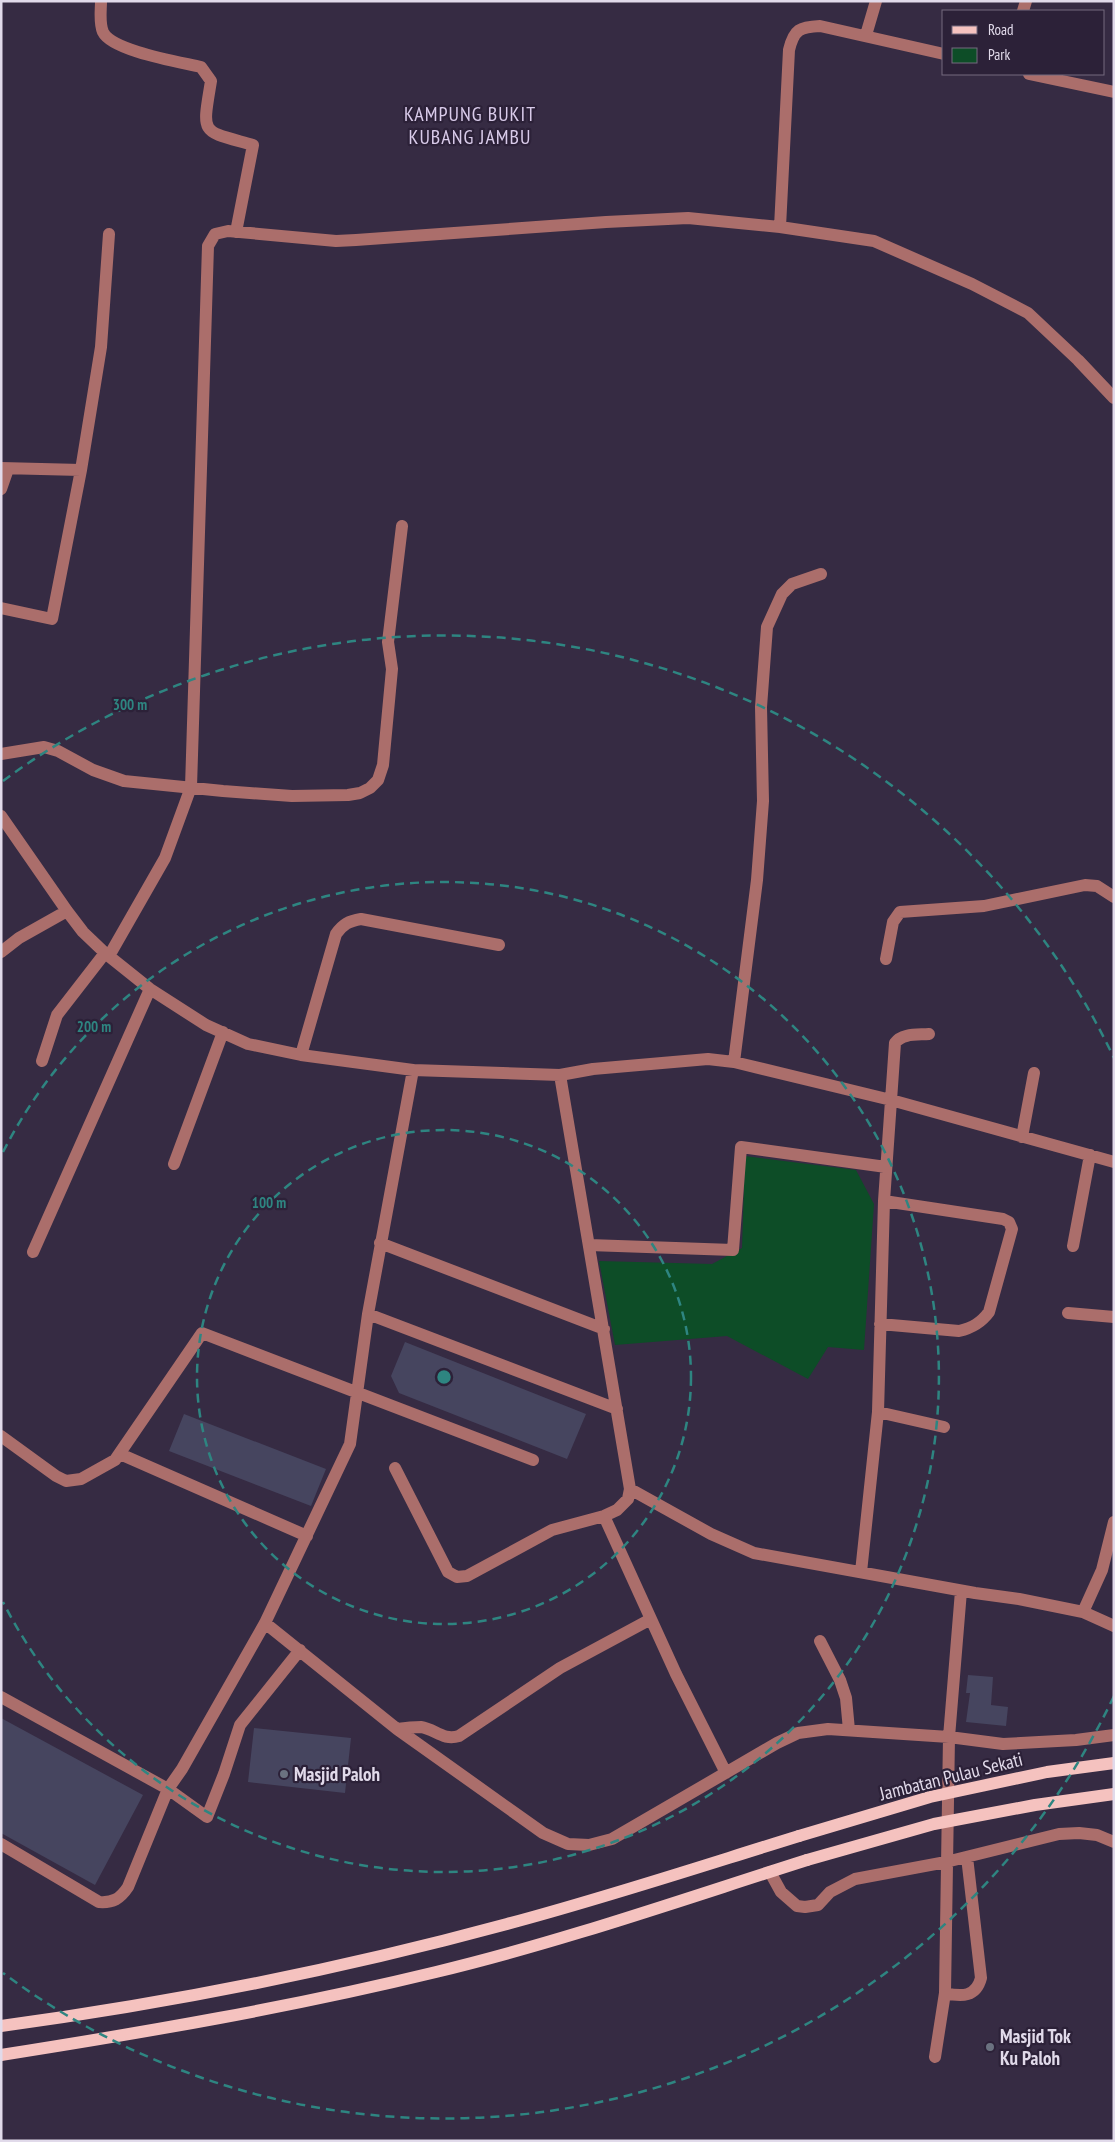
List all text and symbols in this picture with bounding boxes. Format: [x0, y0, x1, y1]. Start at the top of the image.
legend [942, 10, 1105, 75]
text: Road [988, 20, 1014, 39]
text: Park [988, 45, 1010, 64]
district label: KAMPUNG BUKIT KUBANG JAMBU [404, 101, 536, 150]
text: 300 m [113, 695, 147, 714]
text: 200 m [77, 1017, 111, 1036]
text: 100 m [252, 1193, 286, 1212]
centre of rings [435, 1368, 453, 1386]
street label: Jambatan Pulau Sekati [876, 1747, 1025, 1806]
place label: Masjid Paloh [294, 1762, 380, 1786]
marker: Masjid Paloh [278, 1768, 290, 1780]
place label: Masjid Tok Ku Paloh [1000, 2024, 1071, 2070]
marker: Masjid Tok Ku Paloh [984, 2041, 996, 2053]

